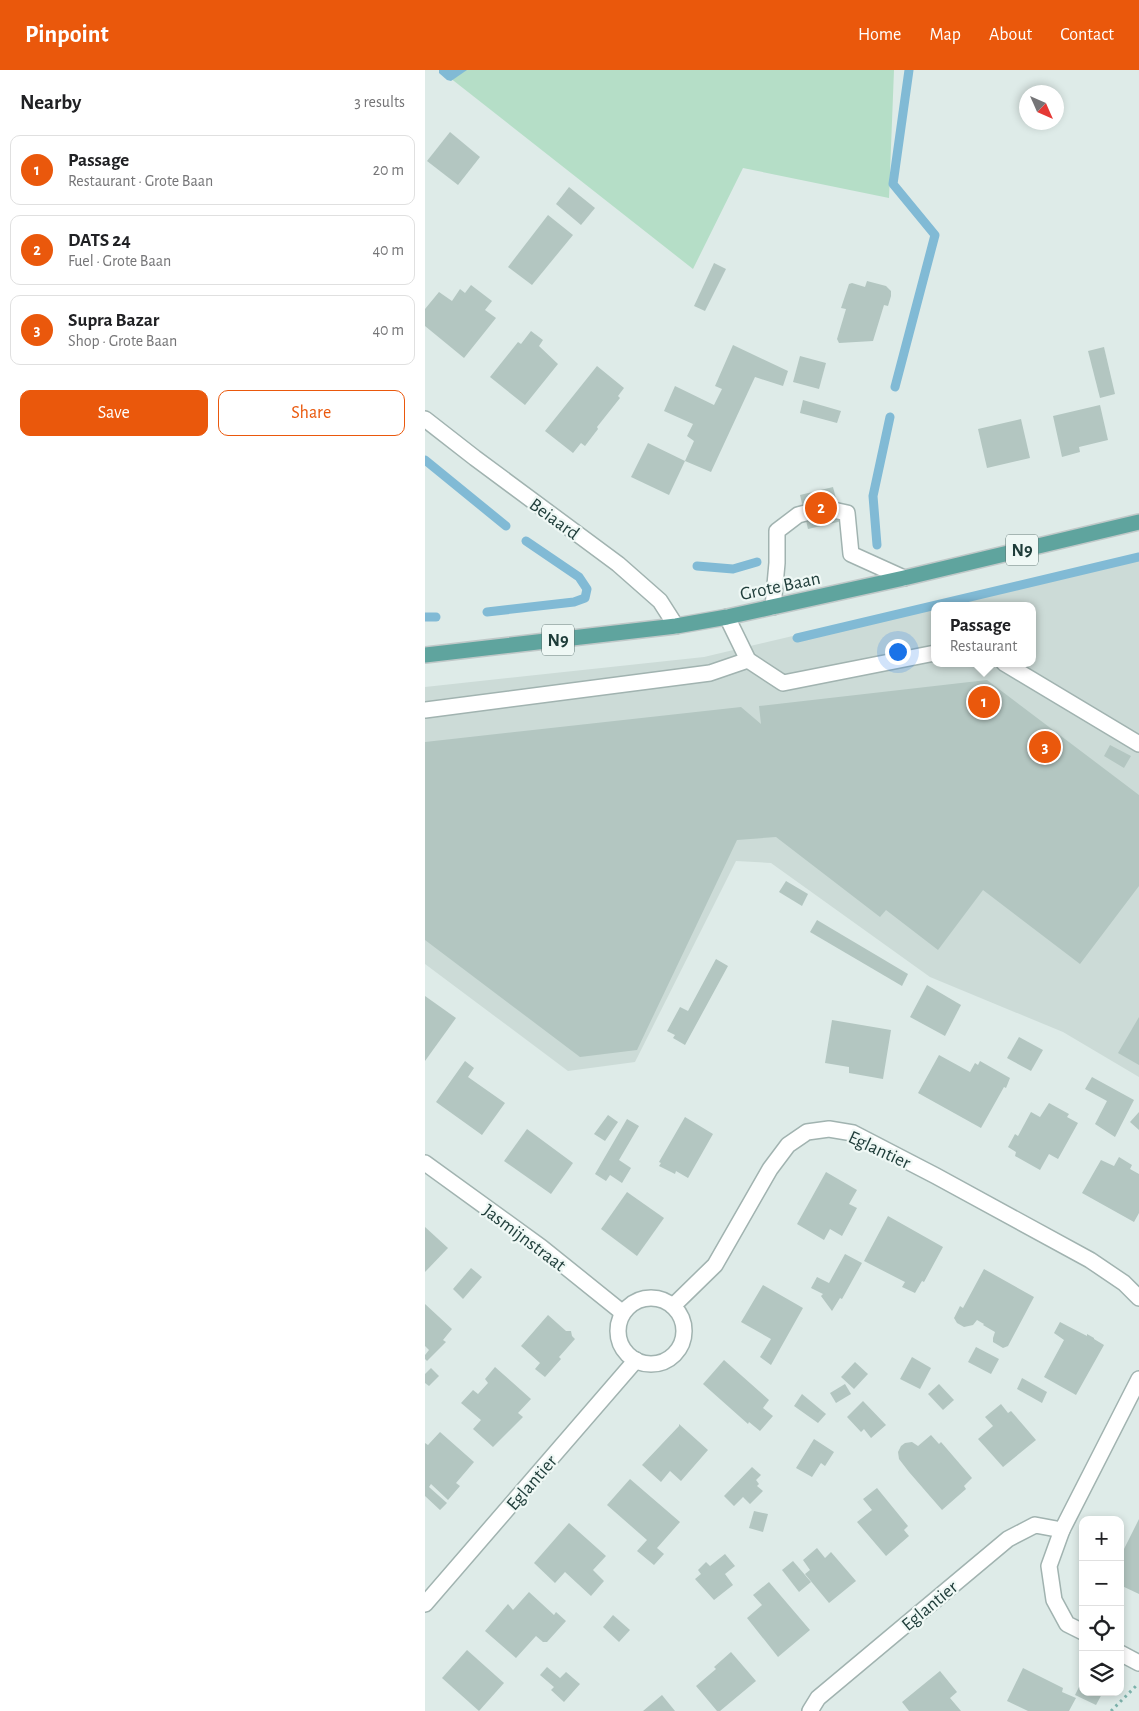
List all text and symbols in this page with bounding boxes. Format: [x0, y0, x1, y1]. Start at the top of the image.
text: Pinpoint [25, 23, 109, 47]
text: Home [858, 26, 901, 44]
text: Map [929, 26, 961, 44]
text: About [989, 26, 1032, 44]
text: Contact [1060, 26, 1114, 44]
north arrow [1019, 85, 1064, 130]
text: Nearby [20, 92, 81, 113]
text: 3 results [354, 94, 405, 110]
text: Passage [68, 151, 129, 170]
text: 1 [34, 162, 40, 178]
text: 20 m [373, 162, 404, 178]
text: Restaurant · Grote Baan [68, 173, 213, 189]
text: DATS 24 [68, 231, 131, 250]
text: 2 [33, 242, 41, 258]
text: 40 m [372, 242, 404, 258]
text: Fuel · Grote Baan [68, 253, 171, 269]
text: Supra Bazar [68, 311, 159, 330]
text: 3 [34, 322, 40, 338]
text: 40 m [372, 322, 404, 338]
text: Shop · Grote Baan [68, 333, 177, 349]
button: Save [20, 390, 208, 436]
button: Share [218, 390, 405, 436]
pin: 2 [805, 489, 837, 527]
street label: Beiaard [526, 495, 583, 544]
road number: N9 [1006, 534, 1038, 566]
street label: Grote Baan [738, 569, 822, 604]
popup [931, 602, 1036, 667]
text: Passage [950, 616, 1011, 635]
road number: N9 [542, 624, 574, 656]
text: Restaurant [950, 638, 1017, 654]
your location [885, 639, 911, 665]
pin: 1 [968, 683, 1000, 721]
pin: 3 [1029, 728, 1061, 766]
street label: Eglantier [845, 1128, 913, 1173]
street label: Jasmijnstraat [479, 1201, 569, 1275]
street label: Eglantier [503, 1452, 561, 1514]
map controls [1079, 1516, 1124, 1696]
button: + [1079, 1516, 1124, 1561]
button: − [1079, 1561, 1124, 1606]
street label: Eglantier [898, 1578, 961, 1635]
button: locate [1079, 1606, 1124, 1651]
button: layers [1079, 1651, 1124, 1696]

